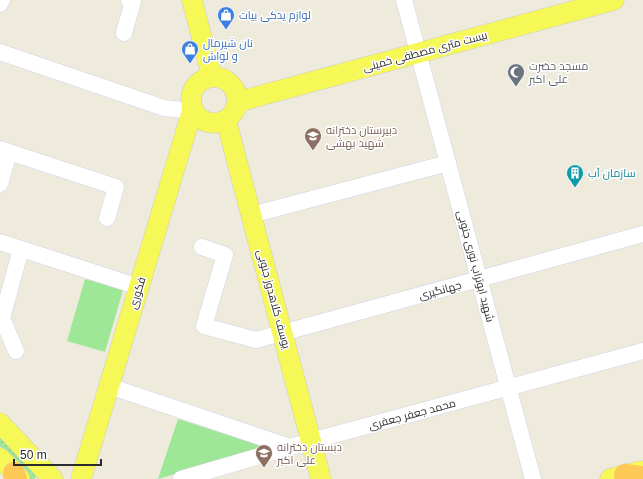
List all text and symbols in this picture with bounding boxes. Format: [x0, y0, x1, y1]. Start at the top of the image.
shop icon: لوازم یدکی بیات [216, 5, 236, 30]
place label: لوازم یدکی بیات [239, 9, 311, 23]
street label: بیست متری مصطفی خمینی [361, 29, 489, 74]
place label: نان شیرمال و لواش [203, 37, 253, 63]
shop icon: نان شیرمال و لواش [180, 39, 200, 64]
place label: مسجد حضرت علی اکبر [528, 60, 588, 86]
mosque icon: مسجد حضرت علی اکبر [506, 62, 526, 87]
place label: دبیرستان دخترانه شهید بهشی [326, 124, 397, 150]
school or university icon: دبیرستان دخترانه شهید بهشی [303, 126, 323, 151]
building icon: سازمان آب [565, 163, 585, 188]
place label: سازمان آب [588, 167, 636, 180]
street label: شهید ابوتراب نوری جنوبی [454, 209, 497, 323]
street label: یوسف کلاهدوز جنوبی [254, 248, 293, 350]
street label: فکوری [126, 275, 149, 311]
street label: جهانگیری [417, 279, 463, 302]
street label: محمد جعفر جعفری [367, 397, 457, 432]
scale bar [14, 441, 101, 467]
place label: دبستان دخترانه علی اکبر [276, 441, 342, 467]
school or university icon: دبستان دخترانه علی اکبر [254, 443, 274, 468]
text: 50 m [20, 448, 47, 462]

